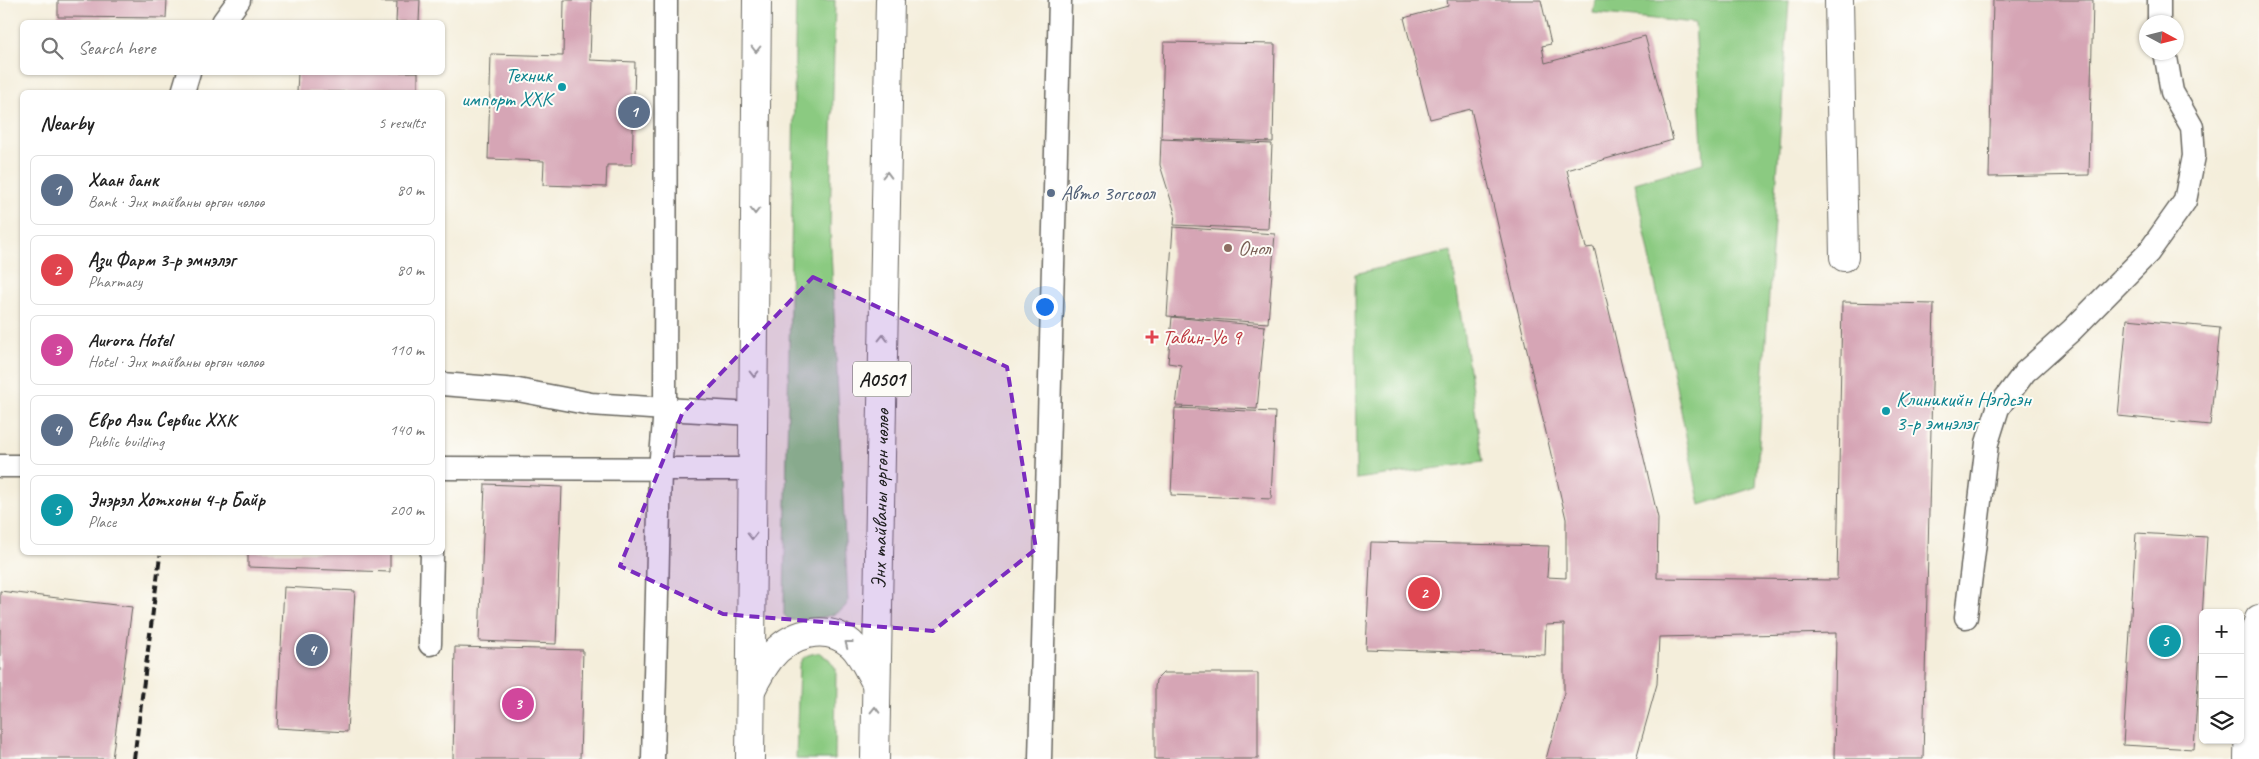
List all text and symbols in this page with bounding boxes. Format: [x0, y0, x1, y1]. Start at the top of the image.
north arrow [2139, 15, 2184, 60]
search box [20, 20, 445, 75]
icon: search [38, 34, 66, 62]
text: Search here [78, 36, 155, 60]
one-way arrow [751, 45, 762, 53]
place label: Техник импорт ХХК [461, 62, 556, 112]
marker: Техник импорт ХХК [556, 81, 568, 93]
pin: 1 [618, 93, 650, 131]
text: Nearby [40, 110, 93, 136]
text: 5 results [378, 113, 425, 133]
text: Хаан банк [88, 168, 158, 192]
one-way arrow [881, 171, 892, 179]
text: 1 [53, 180, 61, 200]
text: 80 m [397, 180, 424, 200]
place label: Авто 3огсоол [1061, 180, 1157, 206]
marker: Авто 3огсоол [1045, 187, 1057, 199]
text: Bank · Энх тайваны өргөн чөлөө [88, 192, 264, 212]
one-way arrow [750, 208, 760, 215]
place label: Онол [1238, 235, 1272, 261]
marker: Онол [1222, 242, 1234, 254]
text: Ази Фарм 3-р эмнэлэг [88, 248, 236, 272]
text: 2 [53, 260, 61, 280]
text: 80 m [397, 260, 424, 280]
text: Pharmacy [88, 272, 142, 292]
your location [1032, 294, 1058, 320]
place label: Тавин-Ус 9 [1162, 324, 1243, 350]
text: Aurora Hotel [88, 328, 171, 352]
marker: Тавин-Ус 9 [1146, 331, 1158, 343]
one-way arrow [878, 334, 888, 342]
text: 3 [53, 340, 61, 360]
text: 110 m [390, 340, 424, 360]
text: Hotel · Энх тайваны өргөн чөлөө [88, 352, 264, 372]
road number: A0501 [853, 362, 911, 396]
one-way arrow [749, 370, 759, 378]
place label: Клиникийн Нэгдсэн 3-р эмнэлэг [1896, 386, 2032, 436]
marker: Клиникийн Нэгдсэн 3-р эмнэлэг [1880, 405, 1892, 417]
street label: Энх тайваны өргөн чөлөө [865, 407, 895, 589]
text: Евро Ази Сервис ХХК [88, 408, 236, 432]
text: 4 [53, 420, 61, 440]
text: 140 m [390, 420, 424, 440]
text: Public building [88, 432, 164, 452]
text: Энэрэл Хотхоны 4-р Байр [88, 488, 265, 512]
text: 5 [54, 500, 60, 520]
text: 200 m [390, 500, 424, 520]
text: Place [88, 512, 116, 532]
one-way arrow [747, 532, 758, 540]
pin: 2 [1408, 574, 1440, 612]
map controls [2199, 609, 2244, 744]
button: + [2199, 609, 2244, 654]
pin: 5 [2149, 622, 2181, 660]
pin: 4 [296, 631, 328, 669]
one-way arrow [844, 641, 853, 650]
button: − [2199, 654, 2244, 699]
pin: 3 [502, 685, 534, 723]
button: layers [2199, 699, 2244, 744]
one-way arrow [870, 706, 881, 714]

